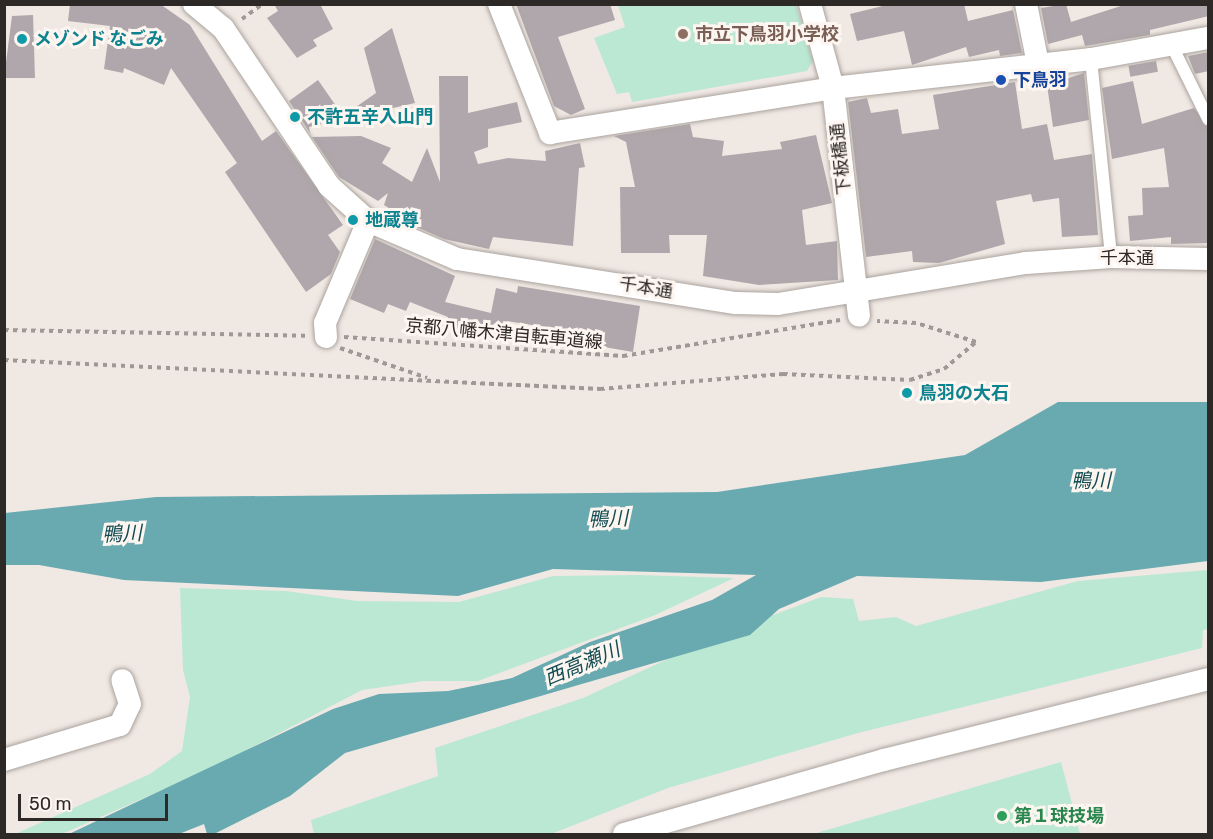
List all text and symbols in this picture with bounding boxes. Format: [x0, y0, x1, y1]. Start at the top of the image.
place label: 市立下鳥羽小学校 [695, 23, 839, 45]
marker: 市立下鳥羽小学校 [676, 27, 690, 41]
place label: メゾンド なごみ [34, 28, 164, 50]
marker: メゾンド なごみ [15, 32, 29, 46]
place label: 下鳥羽 [1013, 69, 1067, 91]
marker: 下鳥羽 [994, 73, 1008, 87]
place label: 不許五辛入山門 [307, 106, 433, 128]
marker: 不許五辛入山門 [288, 110, 302, 124]
street label: 下板橋通 [826, 122, 856, 196]
place label: 地蔵尊 [365, 209, 419, 231]
marker: 地蔵尊 [346, 213, 360, 227]
street label: 千本通 [1100, 247, 1154, 269]
street label: 千本通 [618, 273, 674, 303]
street label: 京都八幡木津自転車道線 [404, 315, 604, 353]
place label: 鳥羽の大石 [919, 382, 1009, 404]
marker: 鳥羽の大石 [900, 386, 914, 400]
water label: 鴨川 [1071, 469, 1111, 493]
water label: 鴨川 [588, 506, 628, 532]
water label: 鴨川 [101, 521, 143, 547]
water label: 西高瀬川 [540, 637, 624, 691]
scale bar [21, 782, 171, 820]
text: 50 m [29, 793, 72, 815]
place label: 第１球技場 [1014, 805, 1104, 827]
marker: 第１球技場 [995, 809, 1009, 823]

